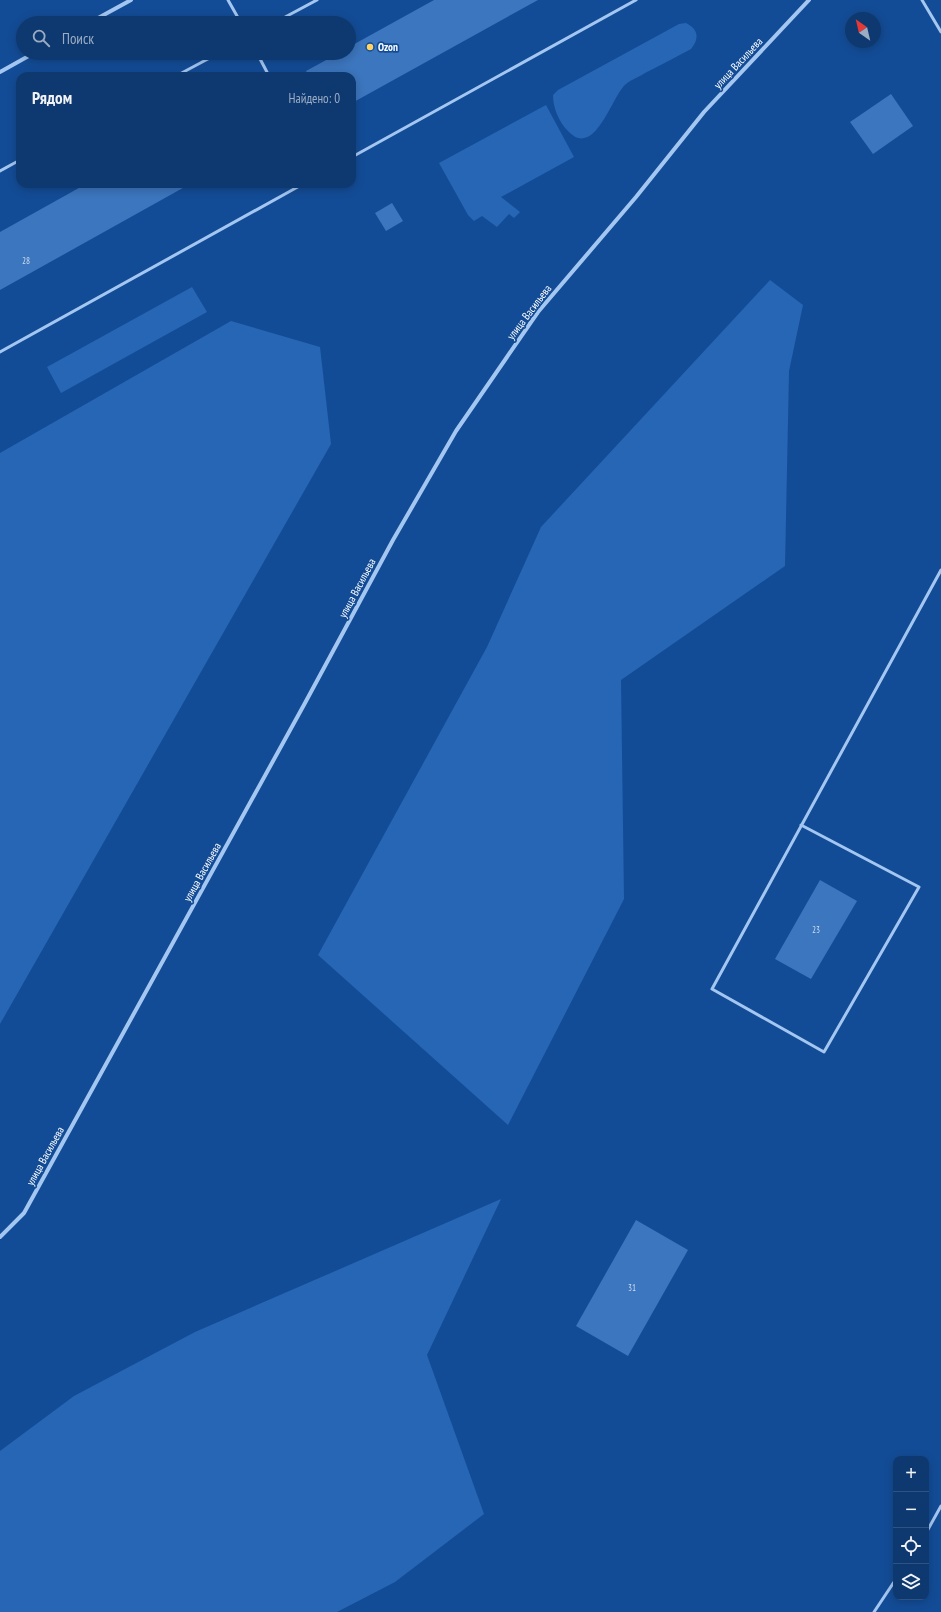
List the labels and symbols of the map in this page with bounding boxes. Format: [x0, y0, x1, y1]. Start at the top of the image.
north arrow [845, 12, 881, 48]
street label: улица Васильева [711, 34, 765, 92]
place label: Ozon [378, 40, 398, 54]
marker: Ozon [365, 42, 375, 52]
house number: 28 [22, 255, 30, 266]
street label: улица Васильева [504, 282, 554, 342]
street label: улица Васильева [336, 556, 378, 620]
street label: улица Васильева [180, 840, 224, 904]
house number: 23 [812, 924, 820, 935]
street label: улица Васильева [23, 1124, 67, 1188]
house number: 31 [628, 1282, 636, 1293]

